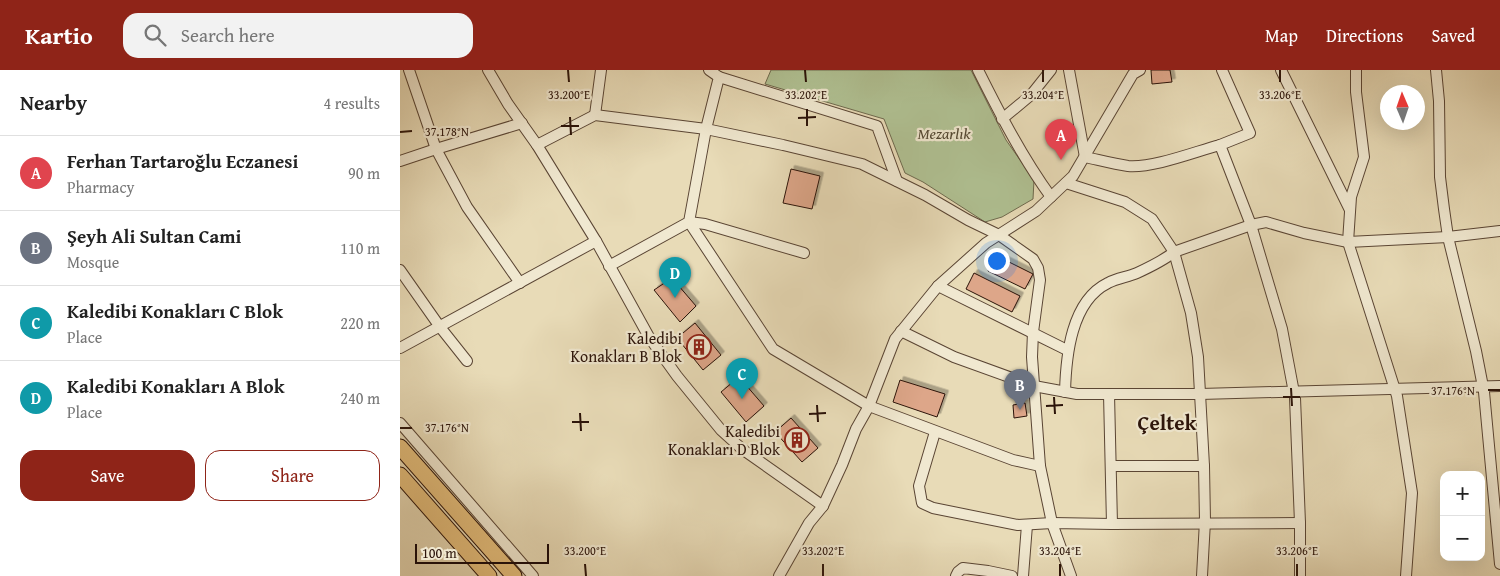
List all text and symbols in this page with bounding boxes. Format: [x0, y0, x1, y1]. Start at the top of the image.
search box [123, 13, 473, 58]
text: Kartio [25, 18, 93, 53]
icon: search [141, 21, 169, 49]
text: Search here [181, 21, 275, 49]
text: Map [1265, 22, 1298, 49]
text: Directions [1326, 22, 1403, 49]
text: Saved [1431, 22, 1475, 49]
north arrow [1380, 85, 1425, 130]
text: 33.200°E [548, 86, 590, 103]
text: 33.202°E [785, 86, 827, 103]
text: 33.204°E [1022, 86, 1064, 103]
text: 33.206°E [1259, 86, 1301, 103]
text: Nearby [20, 87, 87, 118]
text: 4 results [323, 91, 380, 115]
pin: A [1045, 119, 1077, 160]
park label: Mezarlık [917, 121, 971, 145]
text: 37.178°N [425, 123, 469, 140]
text: Ferhan Tartaroğlu Eczanesi [67, 147, 298, 175]
text: A [31, 161, 41, 185]
text: 90 m [348, 161, 380, 185]
text: Pharmacy [67, 175, 134, 199]
text: Şeyh Ali Sultan Cami [67, 222, 241, 250]
text: B [31, 236, 41, 260]
text: 110 m [340, 236, 380, 260]
your location [984, 248, 1010, 274]
text: Mosque [67, 250, 119, 274]
pin: D [659, 257, 691, 298]
text: Kaledibi Konakları C Blok [67, 297, 283, 325]
text: C [31, 311, 41, 335]
text: 220 m [340, 311, 380, 335]
text: Place [67, 325, 102, 349]
place label: Kaledibi Konakları B Blok [571, 326, 683, 368]
building icon: Kaledibi Konakları B Blok [686, 334, 712, 360]
pin: C [726, 358, 758, 399]
pin: B [1004, 369, 1036, 410]
text: Kaledibi Konakları A Blok [67, 372, 284, 400]
text: 37.176°N [1431, 382, 1475, 399]
text: D [31, 386, 41, 410]
text: 240 m [340, 386, 380, 410]
text: Place [67, 400, 102, 424]
district label: Çeltek [1138, 407, 1198, 438]
text: 37.176°N [425, 419, 469, 436]
place label: Kaledibi Konakları D Blok [668, 419, 781, 461]
building icon: Kaledibi Konakları D Blok [784, 427, 810, 453]
button: Save [20, 450, 195, 501]
button: Share [205, 450, 380, 501]
map controls [1440, 471, 1485, 561]
button: + [1440, 471, 1485, 516]
button: − [1440, 516, 1485, 561]
scale bar [415, 541, 549, 564]
text: 33.200°E [564, 542, 606, 559]
text: 33.202°E [802, 542, 844, 559]
text: 33.204°E [1039, 542, 1081, 559]
text: 33.206°E [1276, 542, 1318, 559]
text: 100 m [422, 543, 457, 563]

